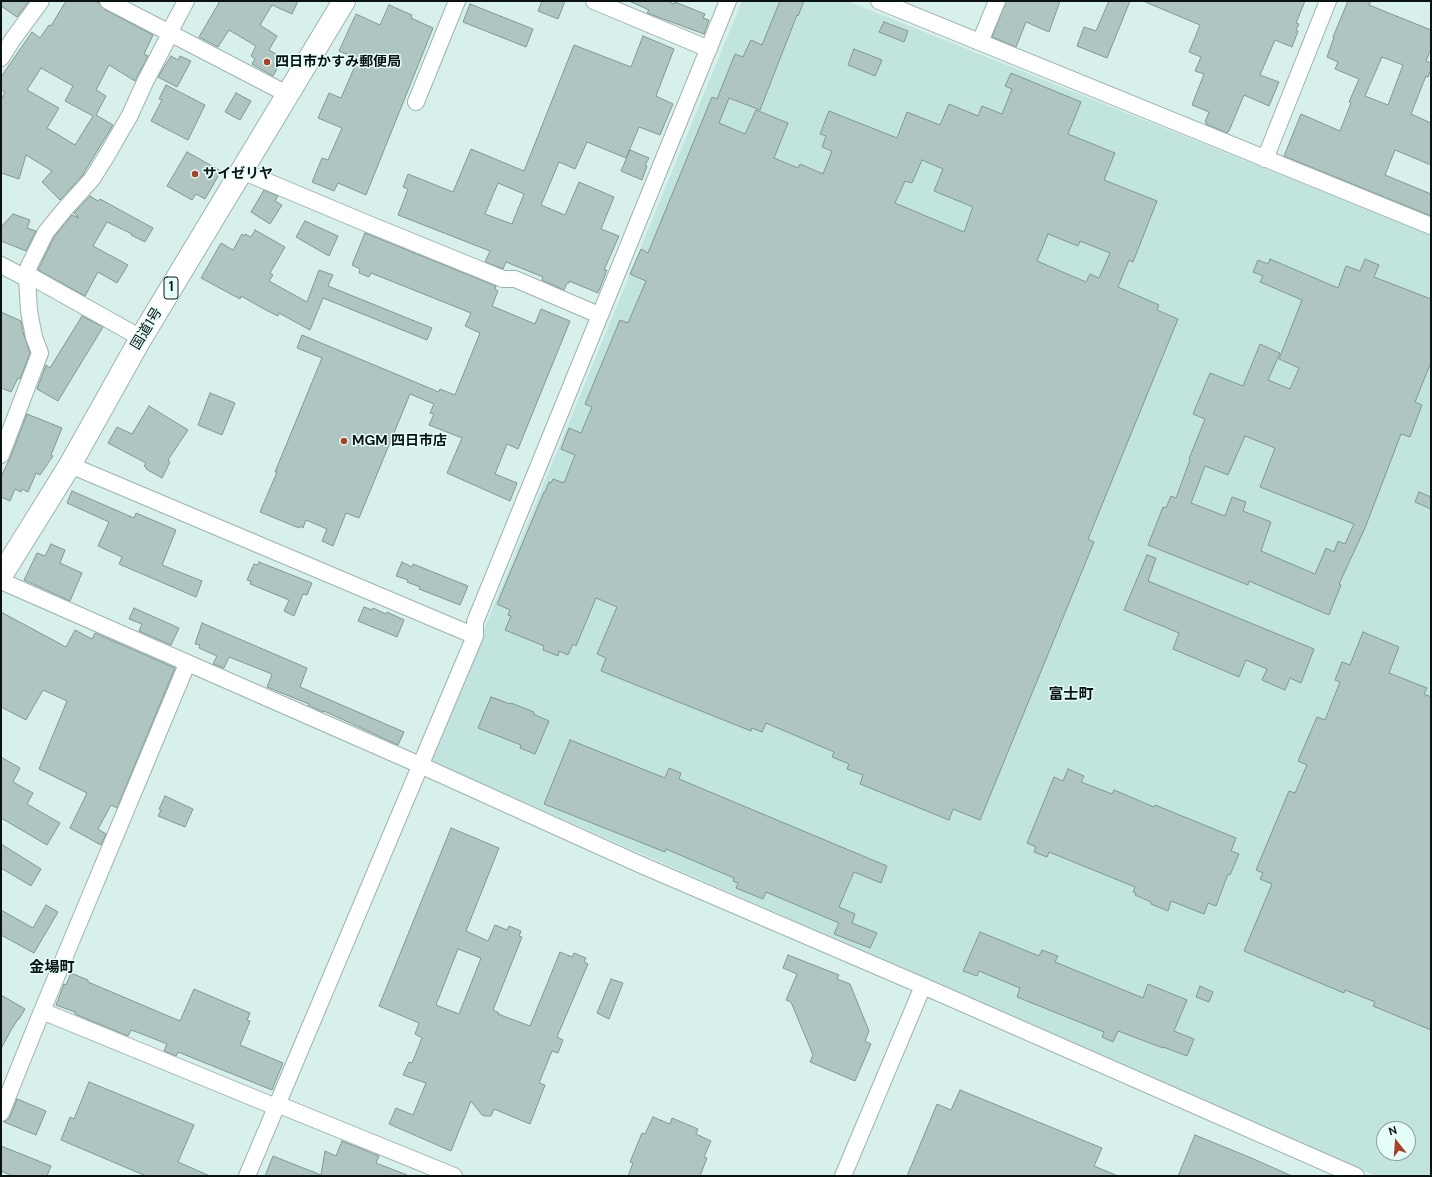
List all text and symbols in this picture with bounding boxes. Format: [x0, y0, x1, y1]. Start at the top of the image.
place label: 四日市かすみ郵便局 [275, 54, 401, 70]
marker: 四日市かすみ郵便局 [262, 57, 272, 67]
place label: サイゼリヤ [203, 166, 273, 182]
marker: サイゼリヤ [190, 169, 200, 179]
road number: 1 [164, 277, 178, 299]
street label: 国道1号 [128, 305, 166, 353]
place label: MGM 四日市店 [352, 433, 447, 449]
marker: MGM 四日市店 [339, 436, 349, 446]
district label: 富士町 [1049, 686, 1093, 704]
district label: 金場町 [30, 959, 74, 977]
north arrow [1376, 1121, 1416, 1161]
text: N [1387, 1123, 1399, 1138]

